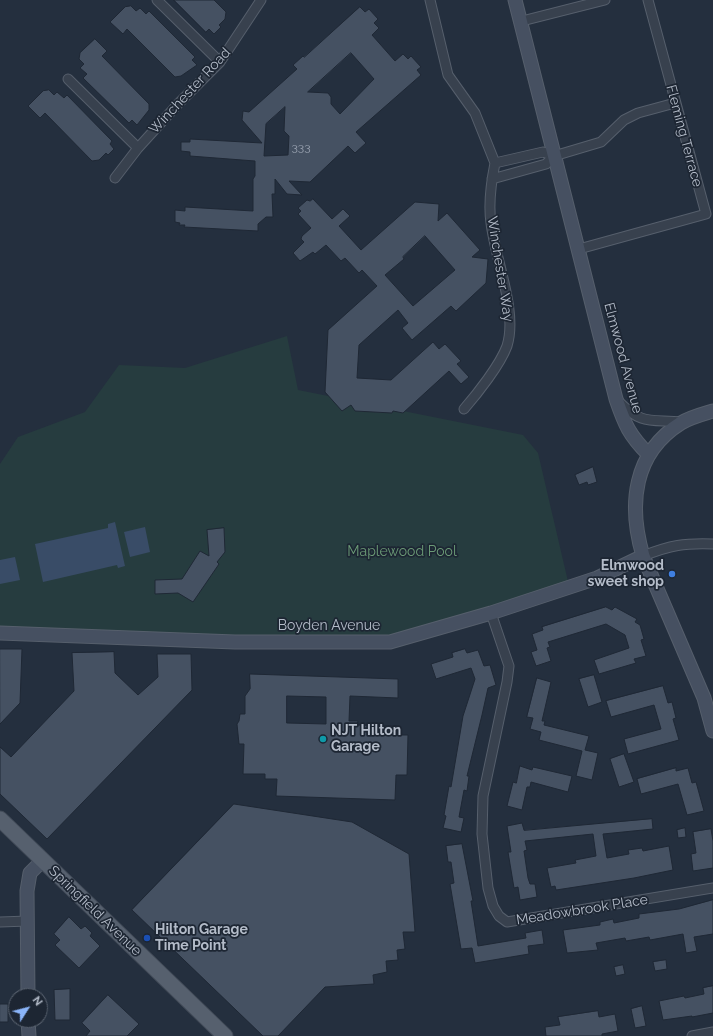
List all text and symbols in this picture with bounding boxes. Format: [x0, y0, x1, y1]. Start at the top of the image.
street label: Winchester Road [146, 44, 234, 138]
street label: Fleming Terrace [662, 83, 706, 189]
house number: 333 [291, 140, 311, 154]
street label: Winchester Way [483, 215, 517, 323]
street label: Elmwood Avenue [600, 301, 646, 415]
park label: Maplewood Pool [347, 544, 457, 560]
place label: Elmwood sweet shop [588, 558, 664, 590]
marker: Elmwood sweet shop [667, 569, 677, 579]
street label: Boyden Avenue [278, 618, 380, 634]
place label: NJT Hilton Garage [331, 723, 401, 756]
marker: NJT Hilton Garage [318, 734, 328, 744]
street label: Springfield Avenue [45, 862, 145, 960]
street label: Meadowbrook Place [515, 891, 649, 929]
place label: Hilton Garage Time Point [155, 922, 248, 954]
marker: Hilton Garage Time Point [142, 933, 152, 943]
north arrow [8, 988, 48, 1028]
text: N [30, 994, 45, 1008]

